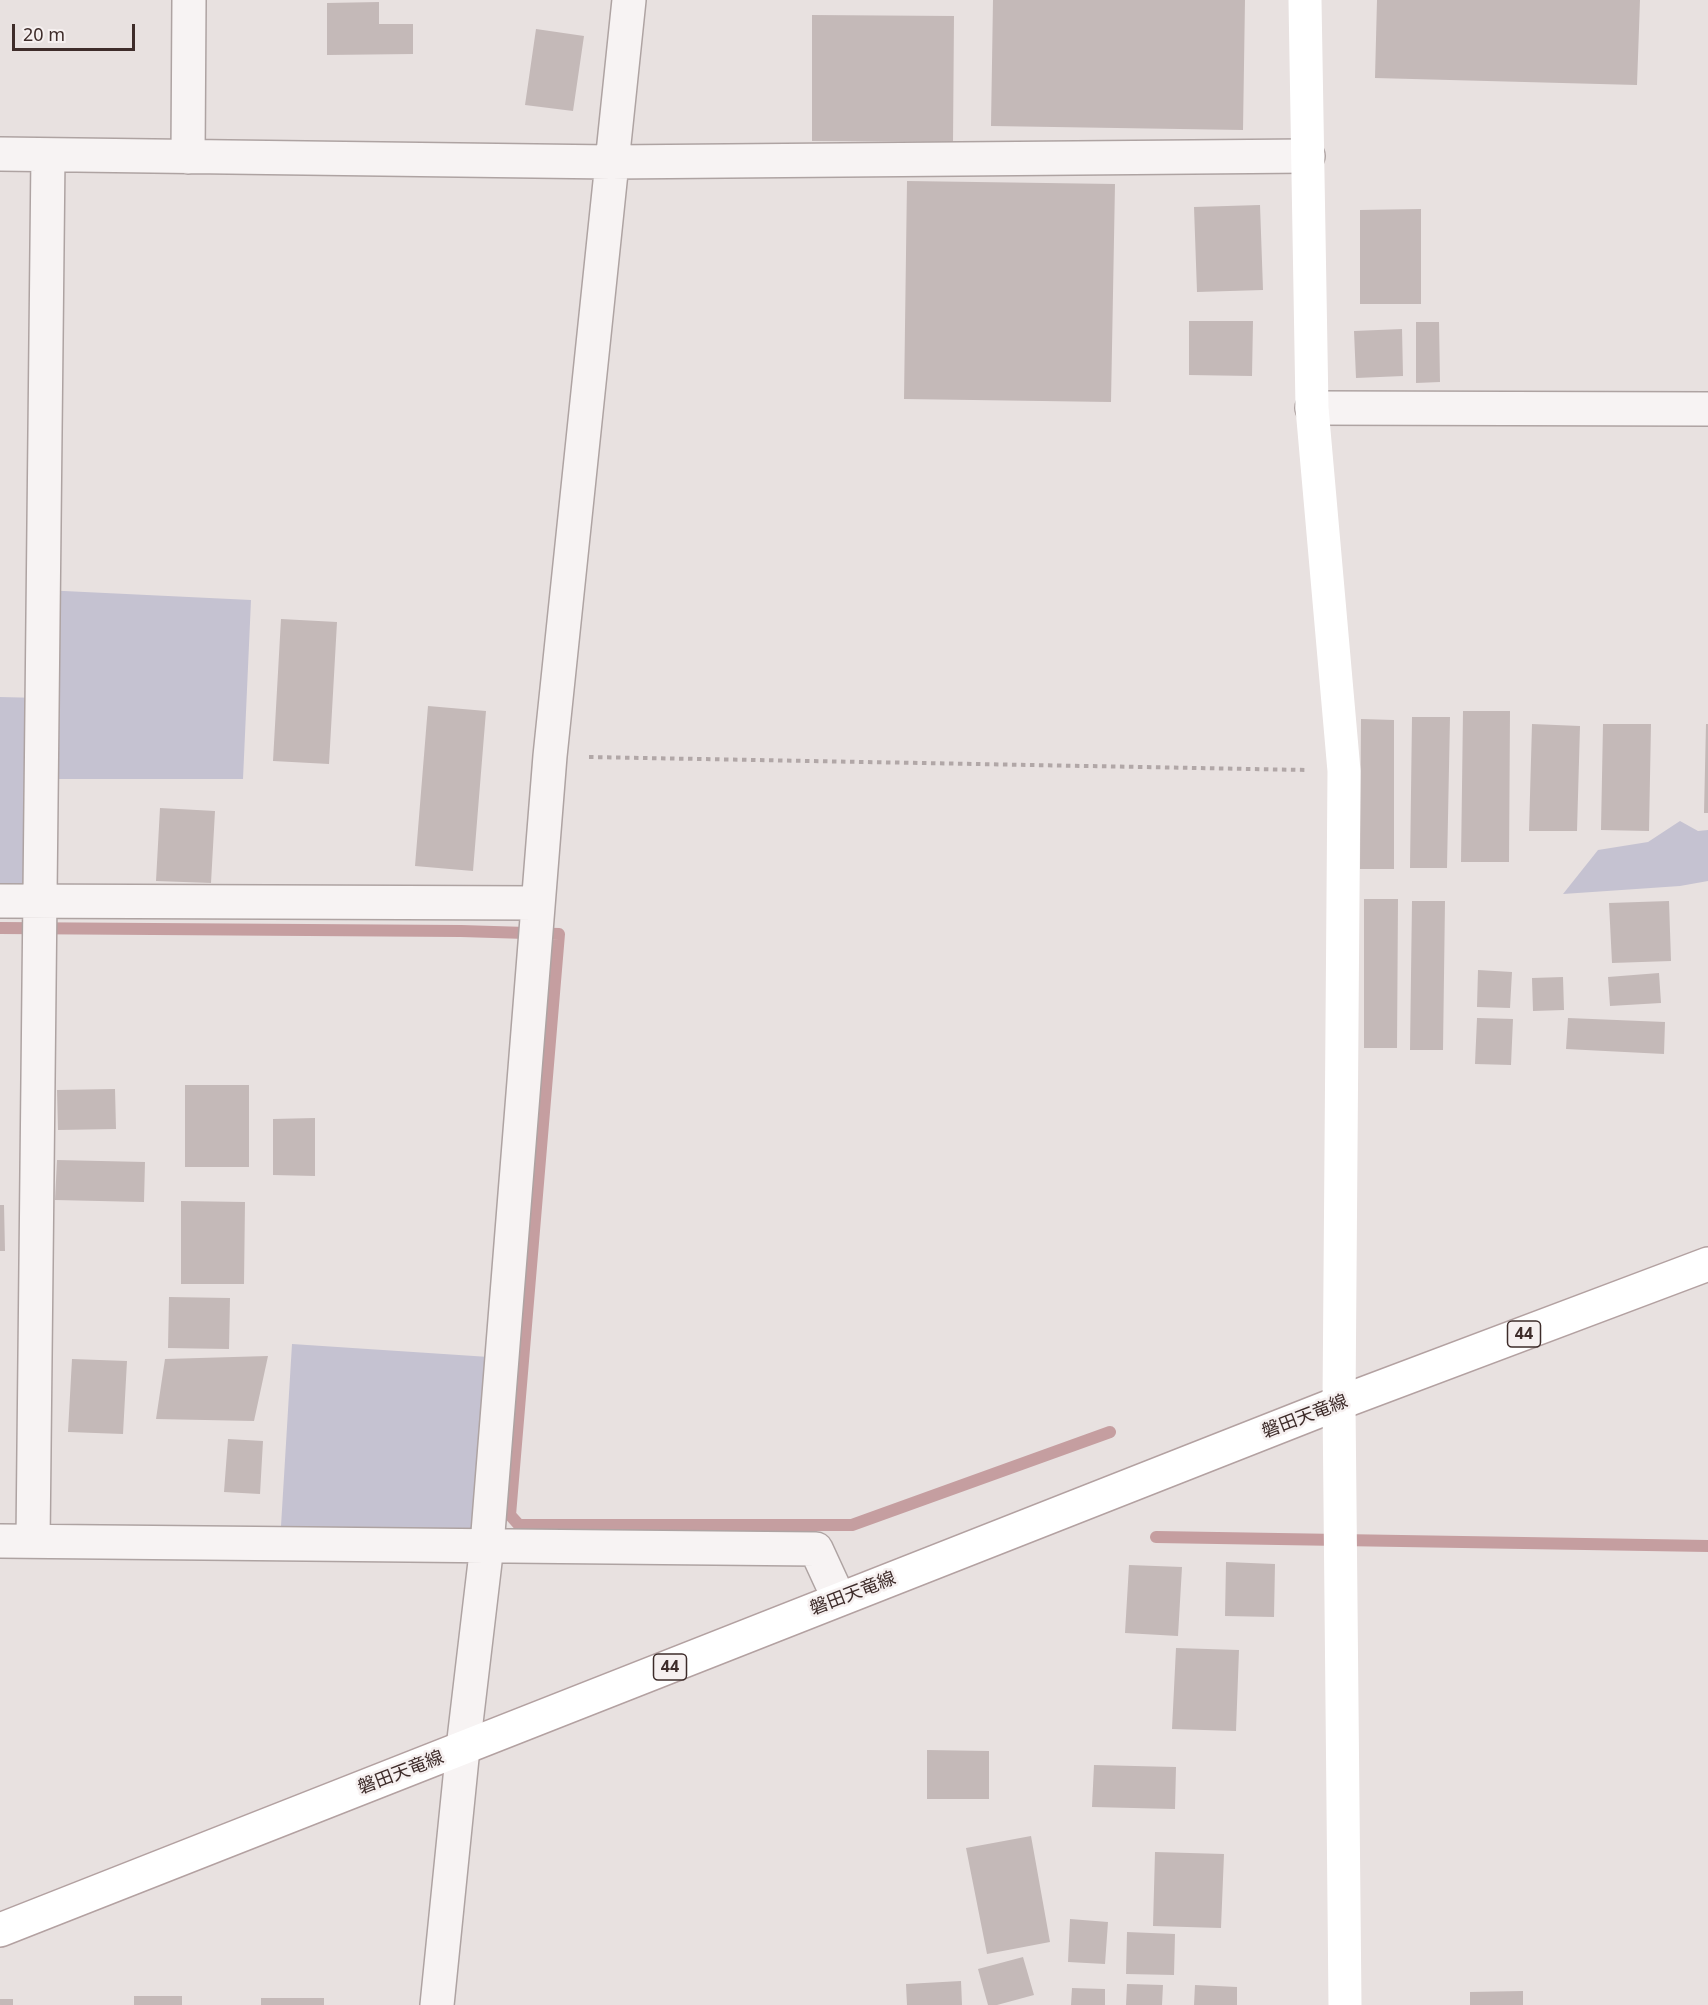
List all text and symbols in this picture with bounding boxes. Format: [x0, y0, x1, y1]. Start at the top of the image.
scale bar [15, 12, 138, 50]
text: 20 m [23, 22, 65, 46]
road number: 44 [1508, 1321, 1540, 1347]
street label: 磐田天竜線 [1259, 1391, 1351, 1443]
street label: 磐田天竜線 [807, 1568, 899, 1620]
road number: 44 [654, 1654, 686, 1680]
street label: 磐田天竜線 [355, 1747, 447, 1799]

